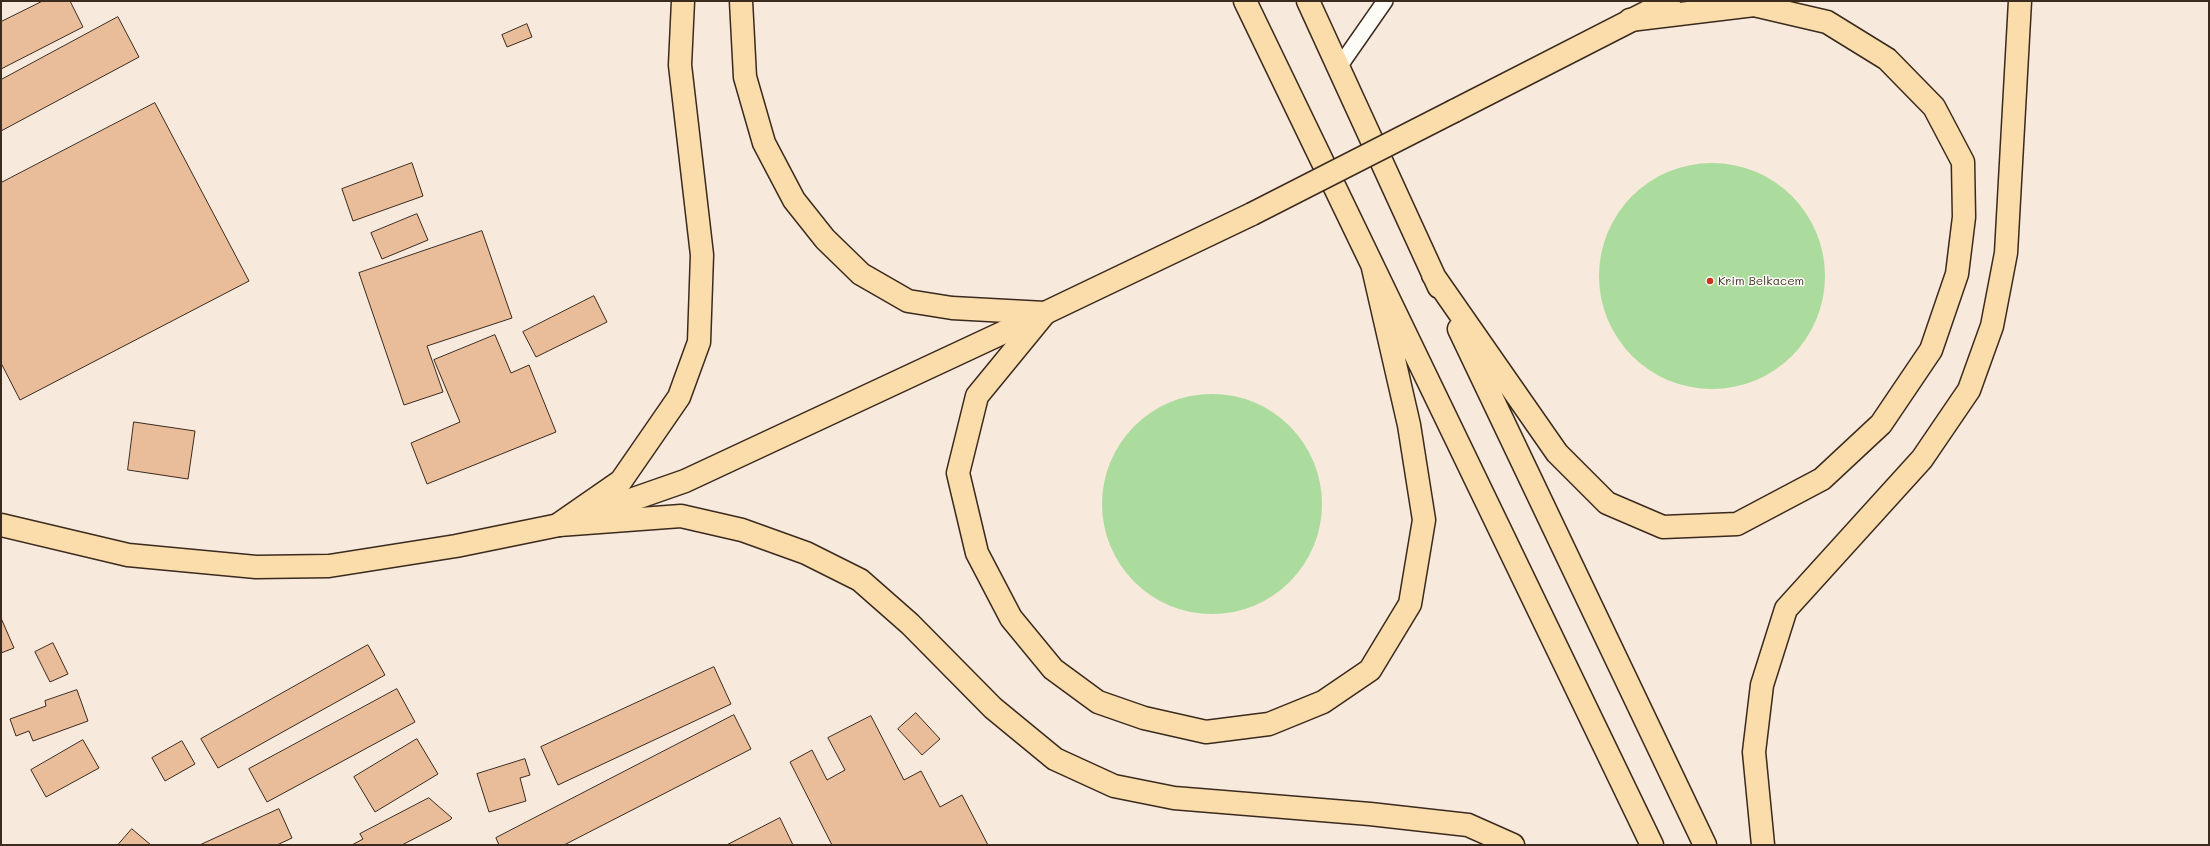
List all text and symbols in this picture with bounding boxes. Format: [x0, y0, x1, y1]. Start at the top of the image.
place label: Krim Belkacem [1718, 274, 1804, 288]
marker: Krim Belkacem [1705, 276, 1715, 286]

